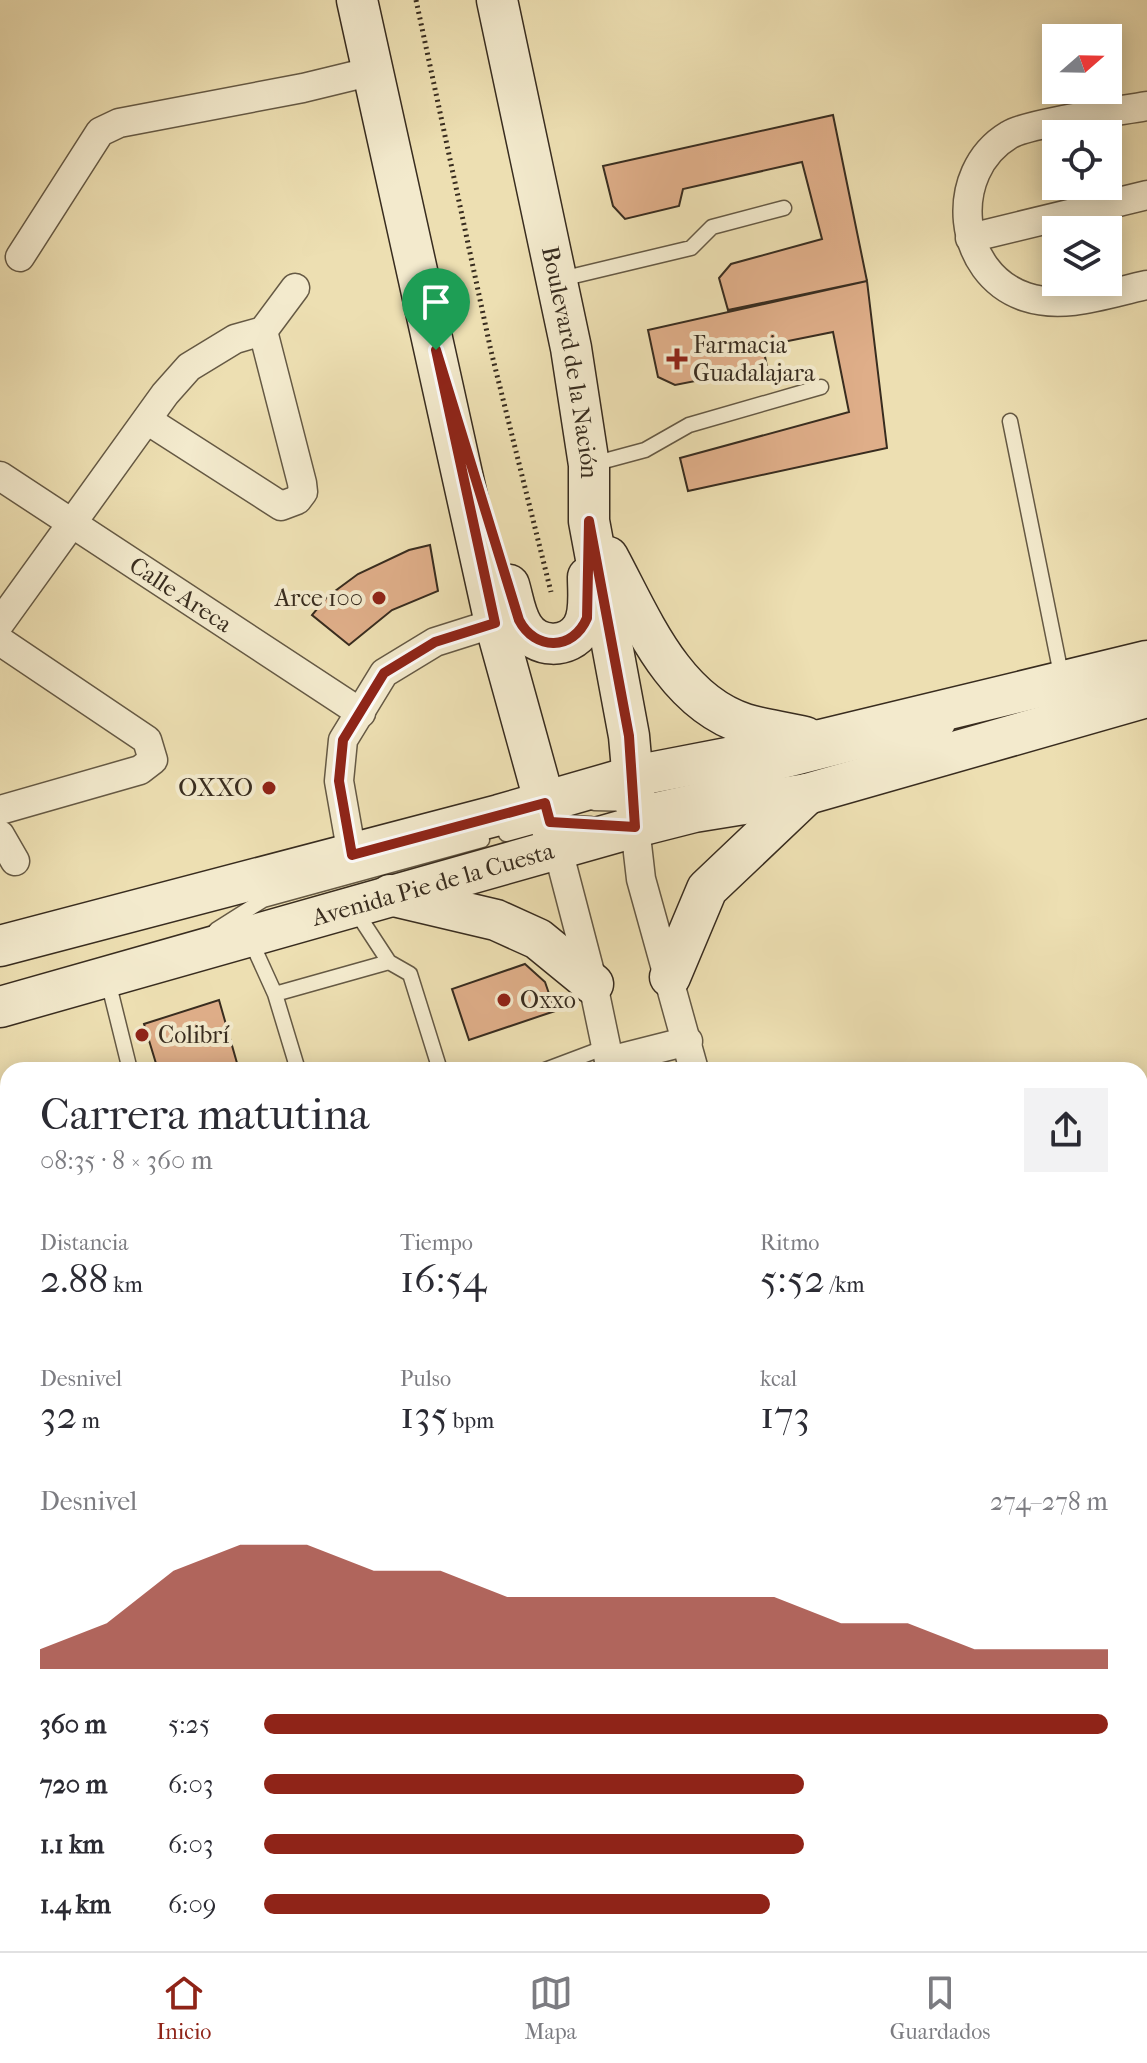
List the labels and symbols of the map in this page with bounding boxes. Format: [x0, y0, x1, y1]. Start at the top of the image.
north arrow [1042, 24, 1122, 104]
street label: Boulevard de la Nación [536, 244, 603, 479]
pin [402, 268, 470, 350]
place label: Farmacia Guadalajara [693, 331, 816, 387]
marker: Farmacia Guadalajara [668, 350, 686, 368]
street label: Calle Areca [124, 551, 238, 639]
place label: Arce 100 [274, 584, 363, 612]
marker: Arce 100 [370, 589, 388, 607]
place label: OXXO [178, 774, 253, 802]
marker: OXXO [260, 779, 278, 797]
street label: Avenida Pie de la Cuesta [308, 836, 558, 932]
place label: Oxxo [520, 986, 576, 1014]
marker: Oxxo [495, 991, 513, 1009]
place label: Colibrí [158, 1021, 230, 1049]
marker: Colibrí [133, 1026, 151, 1044]

